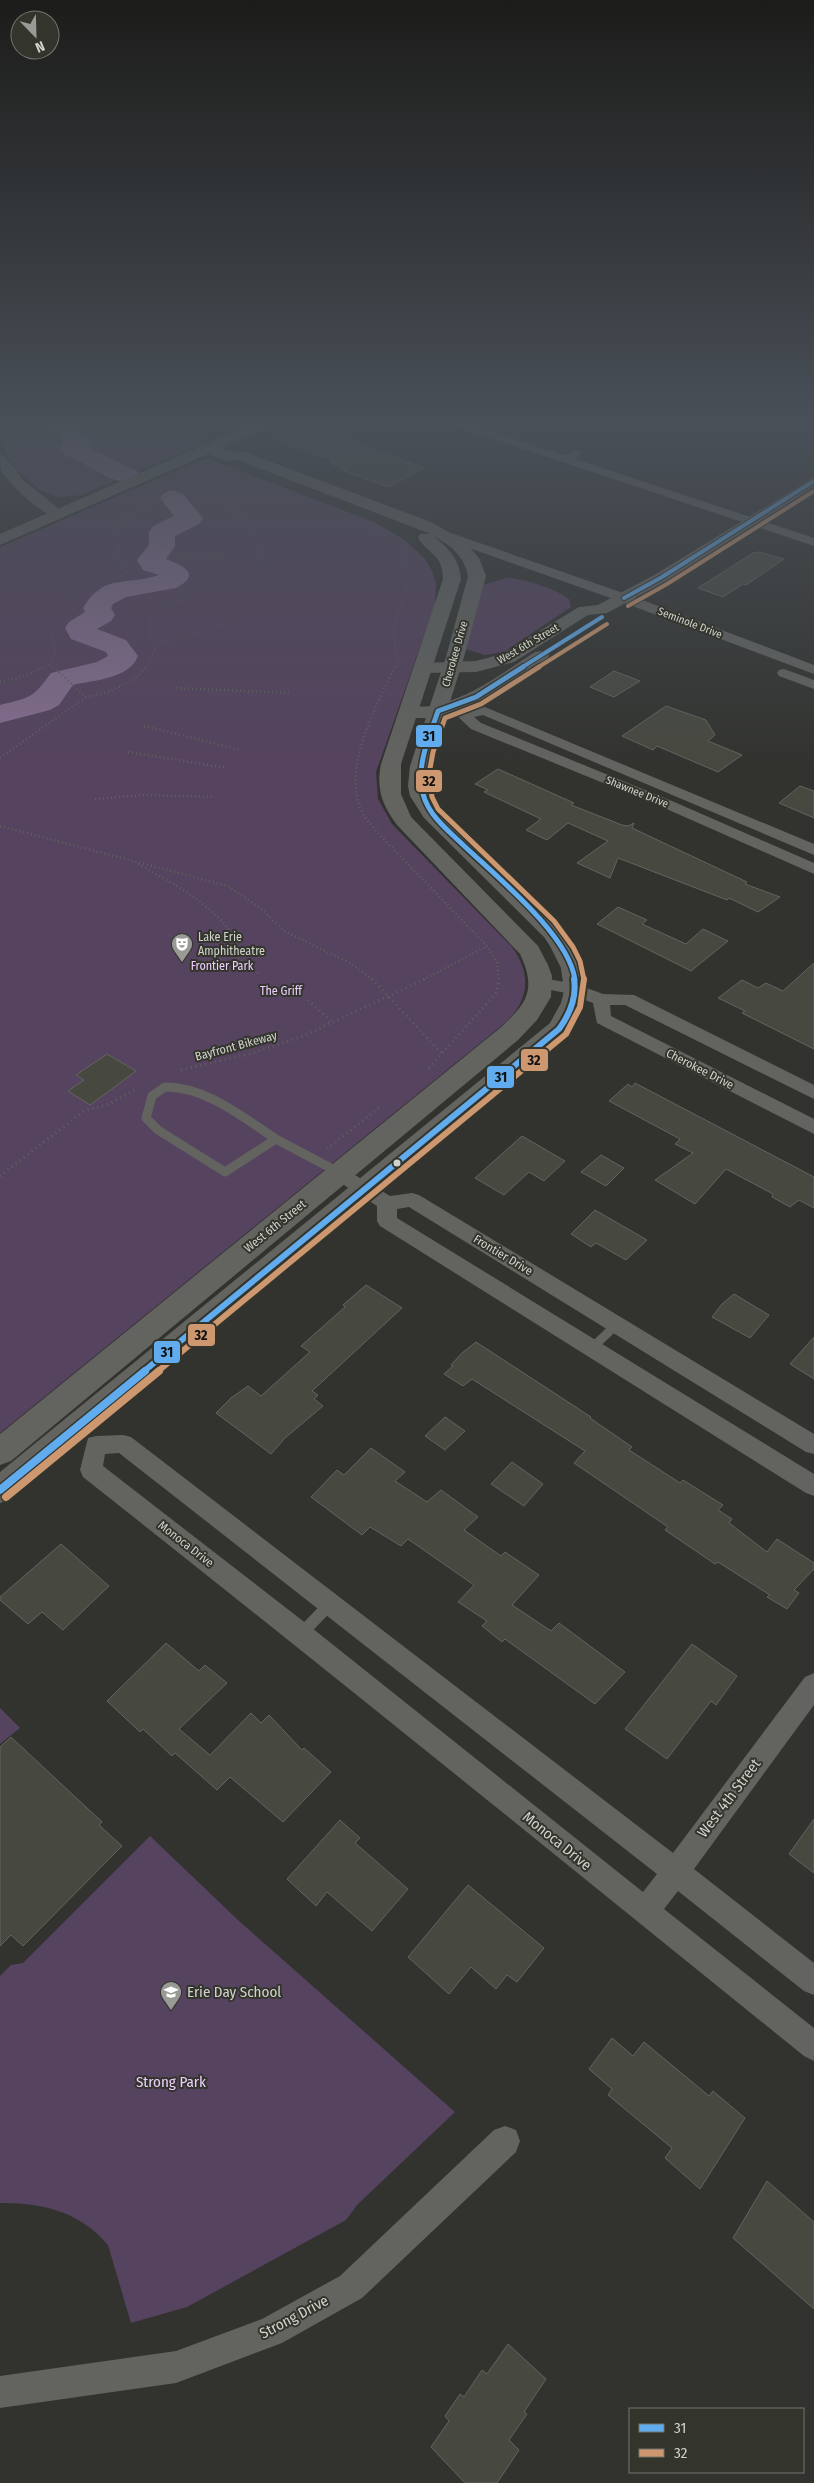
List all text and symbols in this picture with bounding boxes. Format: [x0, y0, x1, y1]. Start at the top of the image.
north arrow [10, 10, 60, 60]
text: N [33, 37, 47, 56]
street label: Seminole Drive [656, 605, 724, 641]
street label: Cherokee Drive [439, 620, 471, 688]
street label: West 6th Street [495, 621, 561, 667]
line badge: 31 [415, 724, 443, 748]
text: 31 [422, 728, 435, 745]
line badge: 32 [415, 769, 443, 793]
text: 32 [422, 773, 436, 790]
street label: Shawnee Drive [604, 774, 670, 810]
place label: Lake Erie Amphitheatre [198, 930, 265, 958]
theatre icon: Lake Erie Amphitheatre [170, 932, 194, 963]
park label: Frontier Park [191, 959, 254, 973]
park label: The Griff [260, 984, 303, 998]
street label: Bayfront Bikeway [193, 1028, 279, 1064]
street label: Cherokee Drive [664, 1046, 736, 1092]
line badge: 32 [520, 1048, 549, 1072]
text: 32 [527, 1052, 541, 1069]
line badge: 31 [486, 1065, 515, 1089]
text: 31 [494, 1069, 507, 1086]
unlabelled marker [392, 1158, 402, 1168]
street label: West 6th Street [241, 1197, 309, 1255]
street label: Frontier Drive [471, 1232, 535, 1278]
line badge: 32 [187, 1323, 216, 1347]
text: 32 [194, 1327, 208, 1344]
line badge: 31 [153, 1340, 181, 1364]
text: 31 [160, 1344, 173, 1361]
street label: Monoca Drive [155, 1518, 217, 1570]
street label: West 4th Street [694, 1755, 764, 1841]
street label: Monoca Drive [519, 1808, 595, 1874]
school or university icon: Erie Day School [159, 1980, 183, 2011]
place label: Erie Day School [187, 1983, 281, 2001]
park label: Strong Park [136, 2073, 206, 2091]
street label: Strong Drive [257, 2291, 331, 2343]
legend [629, 2408, 804, 2473]
text: 31 [674, 2419, 686, 2437]
text: 32 [674, 2444, 688, 2462]

